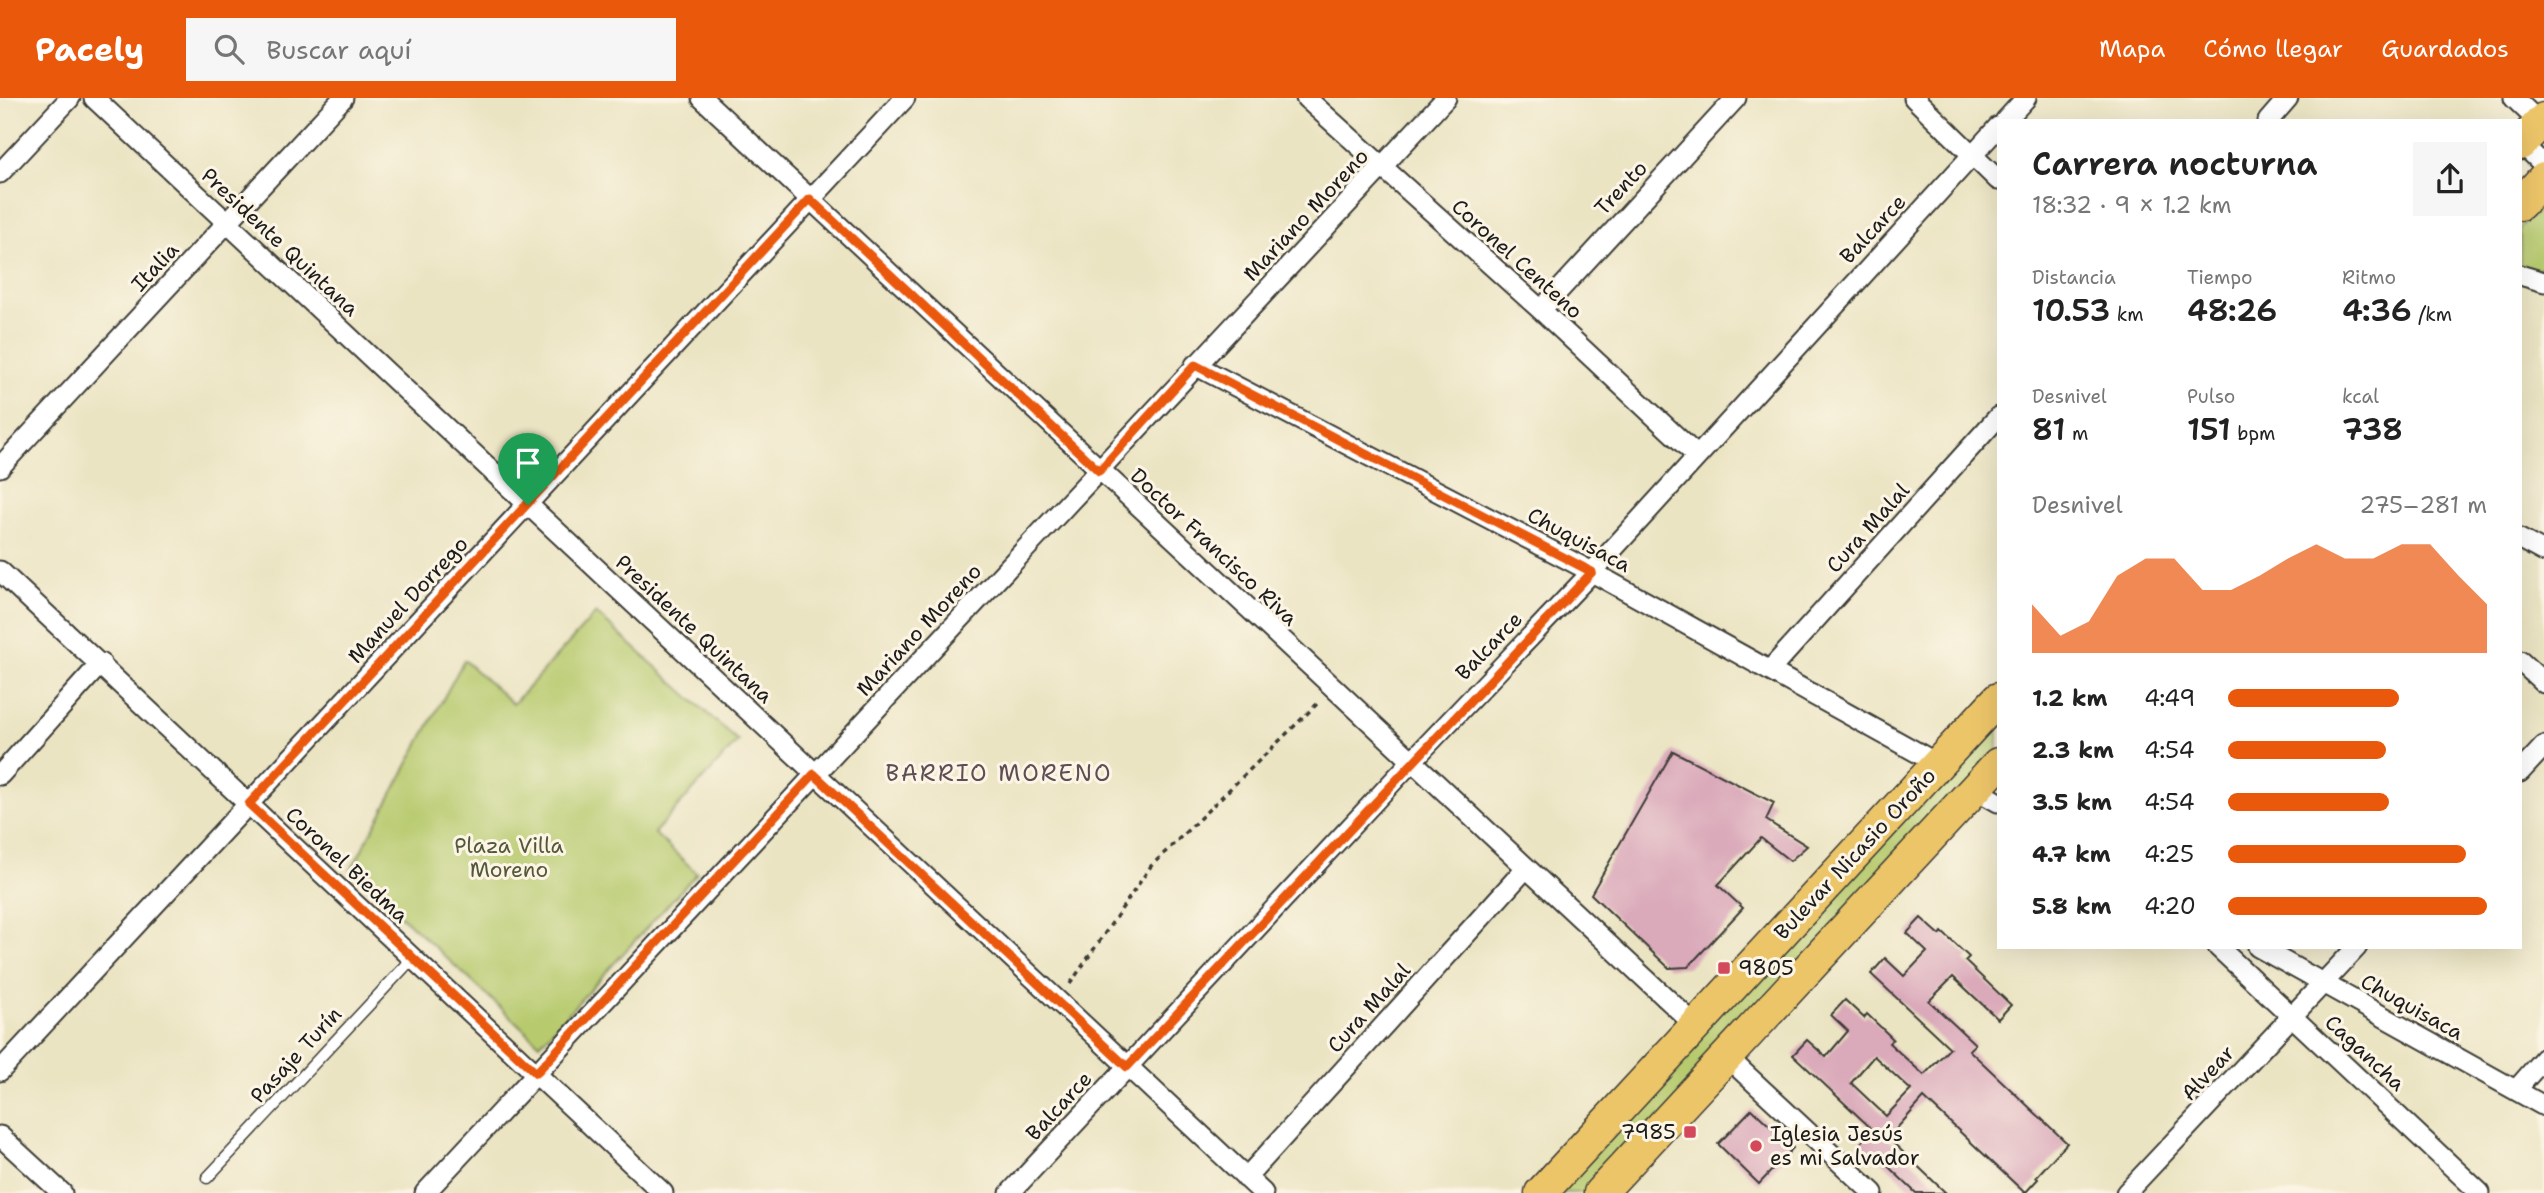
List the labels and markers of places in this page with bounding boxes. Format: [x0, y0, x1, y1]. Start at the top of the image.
pin [498, 433, 558, 505]
place label: 9805 [1738, 954, 1794, 982]
marker: 9805 [1716, 960, 1732, 976]
place label: 7985 [1621, 1118, 1676, 1146]
place label: Iglesia Jesús es mi Salvador [1770, 1120, 1920, 1172]
marker: 7985 [1682, 1124, 1698, 1140]
marker: Iglesia Jesús es mi Salvador [1748, 1138, 1764, 1154]

